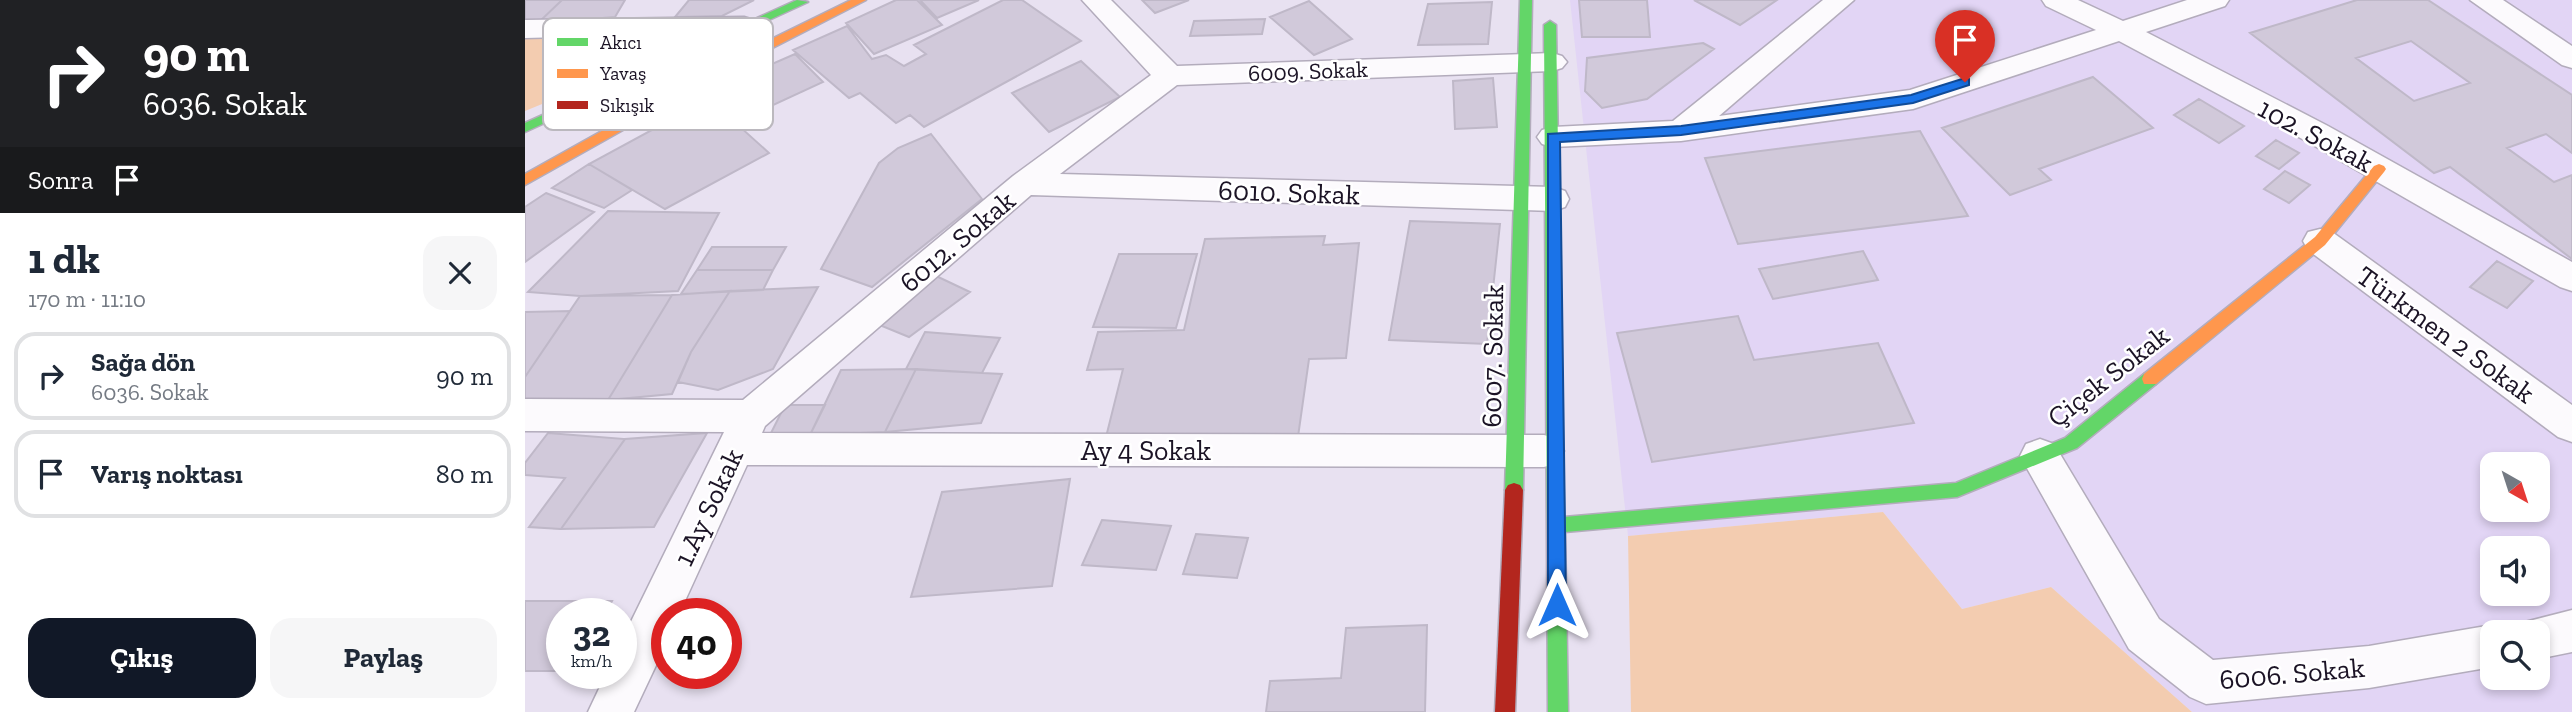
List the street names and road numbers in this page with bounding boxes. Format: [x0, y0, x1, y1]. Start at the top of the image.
street label: 6009. Sokak [1248, 55, 1369, 87]
street label: 102. Sokak [2253, 91, 2379, 180]
street label: 6010. Sokak [1218, 174, 1361, 211]
street label: 6012. Sokak [893, 183, 1022, 299]
street label: Türkmen 2 Sokak [2350, 259, 2541, 410]
street label: 6007. Sokak [1475, 284, 1510, 428]
street label: Çiçek Sokak [2041, 319, 2176, 434]
street label: Ay 4 Sokak [1081, 434, 1212, 467]
street label: 1.Ay Sokak [667, 443, 750, 571]
street label: 6006. Sokak [2218, 651, 2367, 696]

